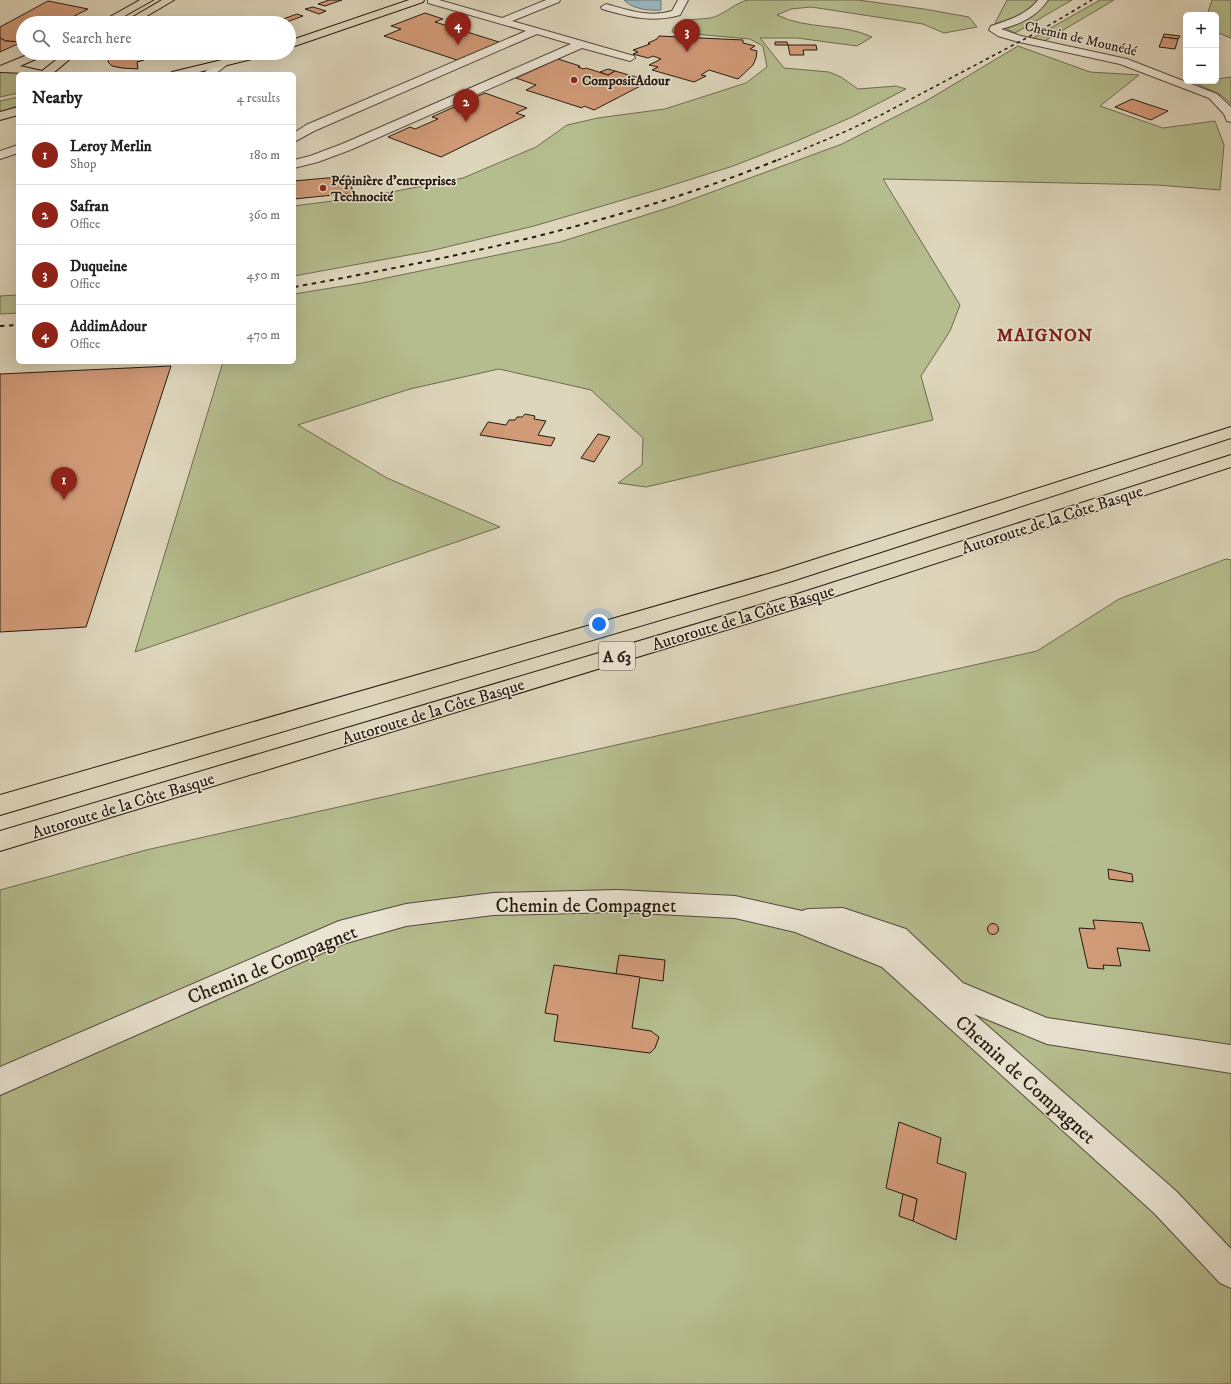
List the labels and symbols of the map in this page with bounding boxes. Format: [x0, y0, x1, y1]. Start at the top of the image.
pin: 4 [445, 12, 471, 45]
street label: Chemin de Mounédé [1023, 17, 1139, 61]
pin: 3 [674, 19, 700, 52]
place label: CompositAdour [582, 72, 671, 90]
marker: CompositAdour [569, 75, 579, 85]
pin: 2 [453, 89, 479, 122]
place label: Pépinière d'entreprises Technocité [330, 172, 456, 206]
marker: Pépinière d'entreprises Technocité [318, 183, 328, 193]
district label: MAIGNON [997, 325, 1093, 347]
pin: 1 [51, 467, 77, 500]
street label: Autoroute de la Côte Basque [959, 480, 1146, 560]
street label: Autoroute de la Côte Basque [649, 580, 837, 656]
your location [589, 614, 609, 634]
road number: A 63 [599, 642, 635, 670]
street label: Autoroute de la Côte Basque [339, 674, 527, 750]
street label: Autoroute de la Côte Basque [29, 768, 217, 844]
street label: Chemin de Compagnet [496, 894, 676, 919]
street label: Chemin de Compagnet [184, 920, 361, 1011]
street label: Chemin de Compagnet [949, 1010, 1101, 1150]

